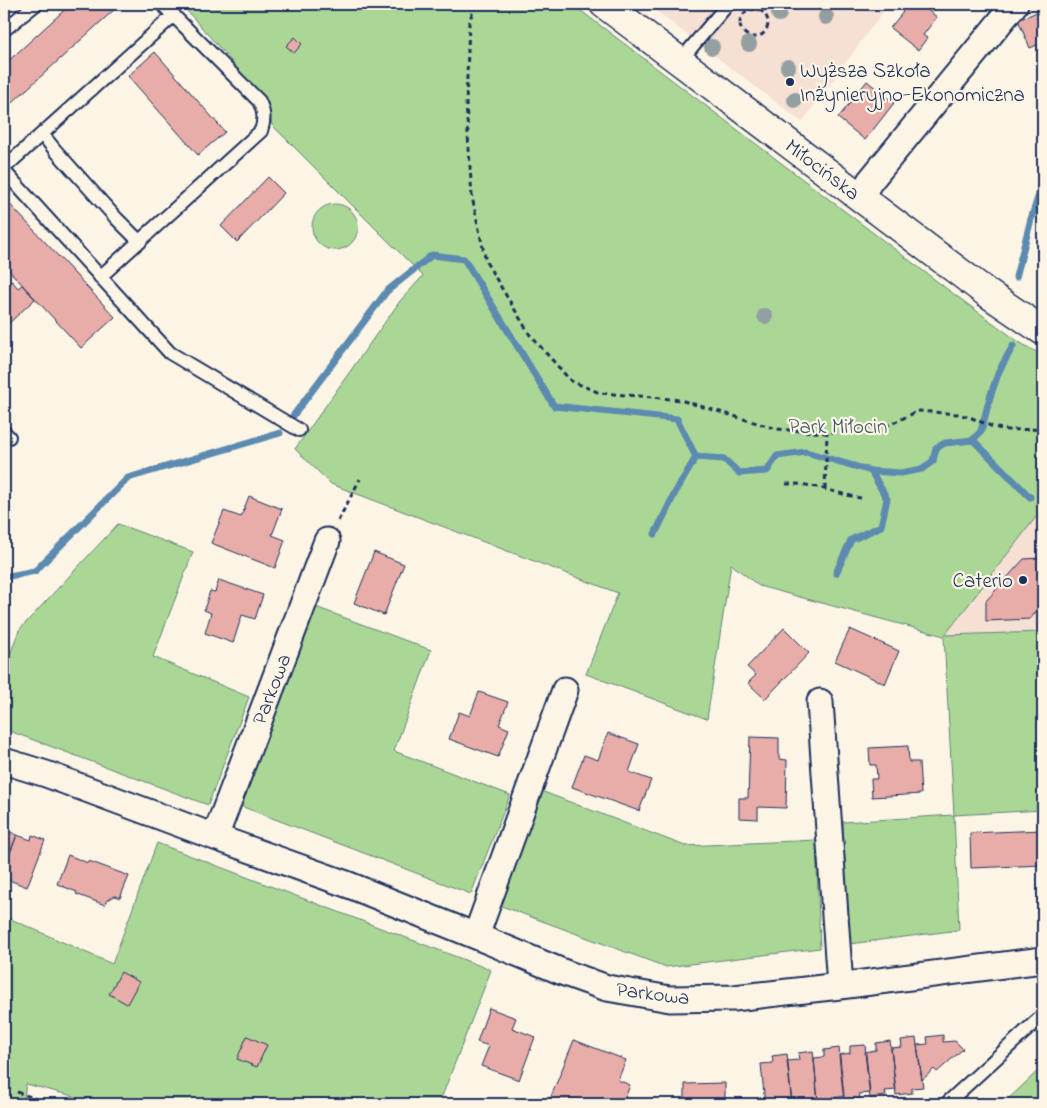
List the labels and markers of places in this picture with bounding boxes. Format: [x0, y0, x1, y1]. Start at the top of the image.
place label: Wyższa Szkoła Inżynieryjno-Ekonomiczna [800, 57, 1025, 113]
marker: Wyższa Szkoła Inżynieryjno-Ekonomiczna [784, 76, 796, 88]
place label: Caterio [952, 567, 1013, 597]
marker: Caterio [1017, 574, 1029, 586]

